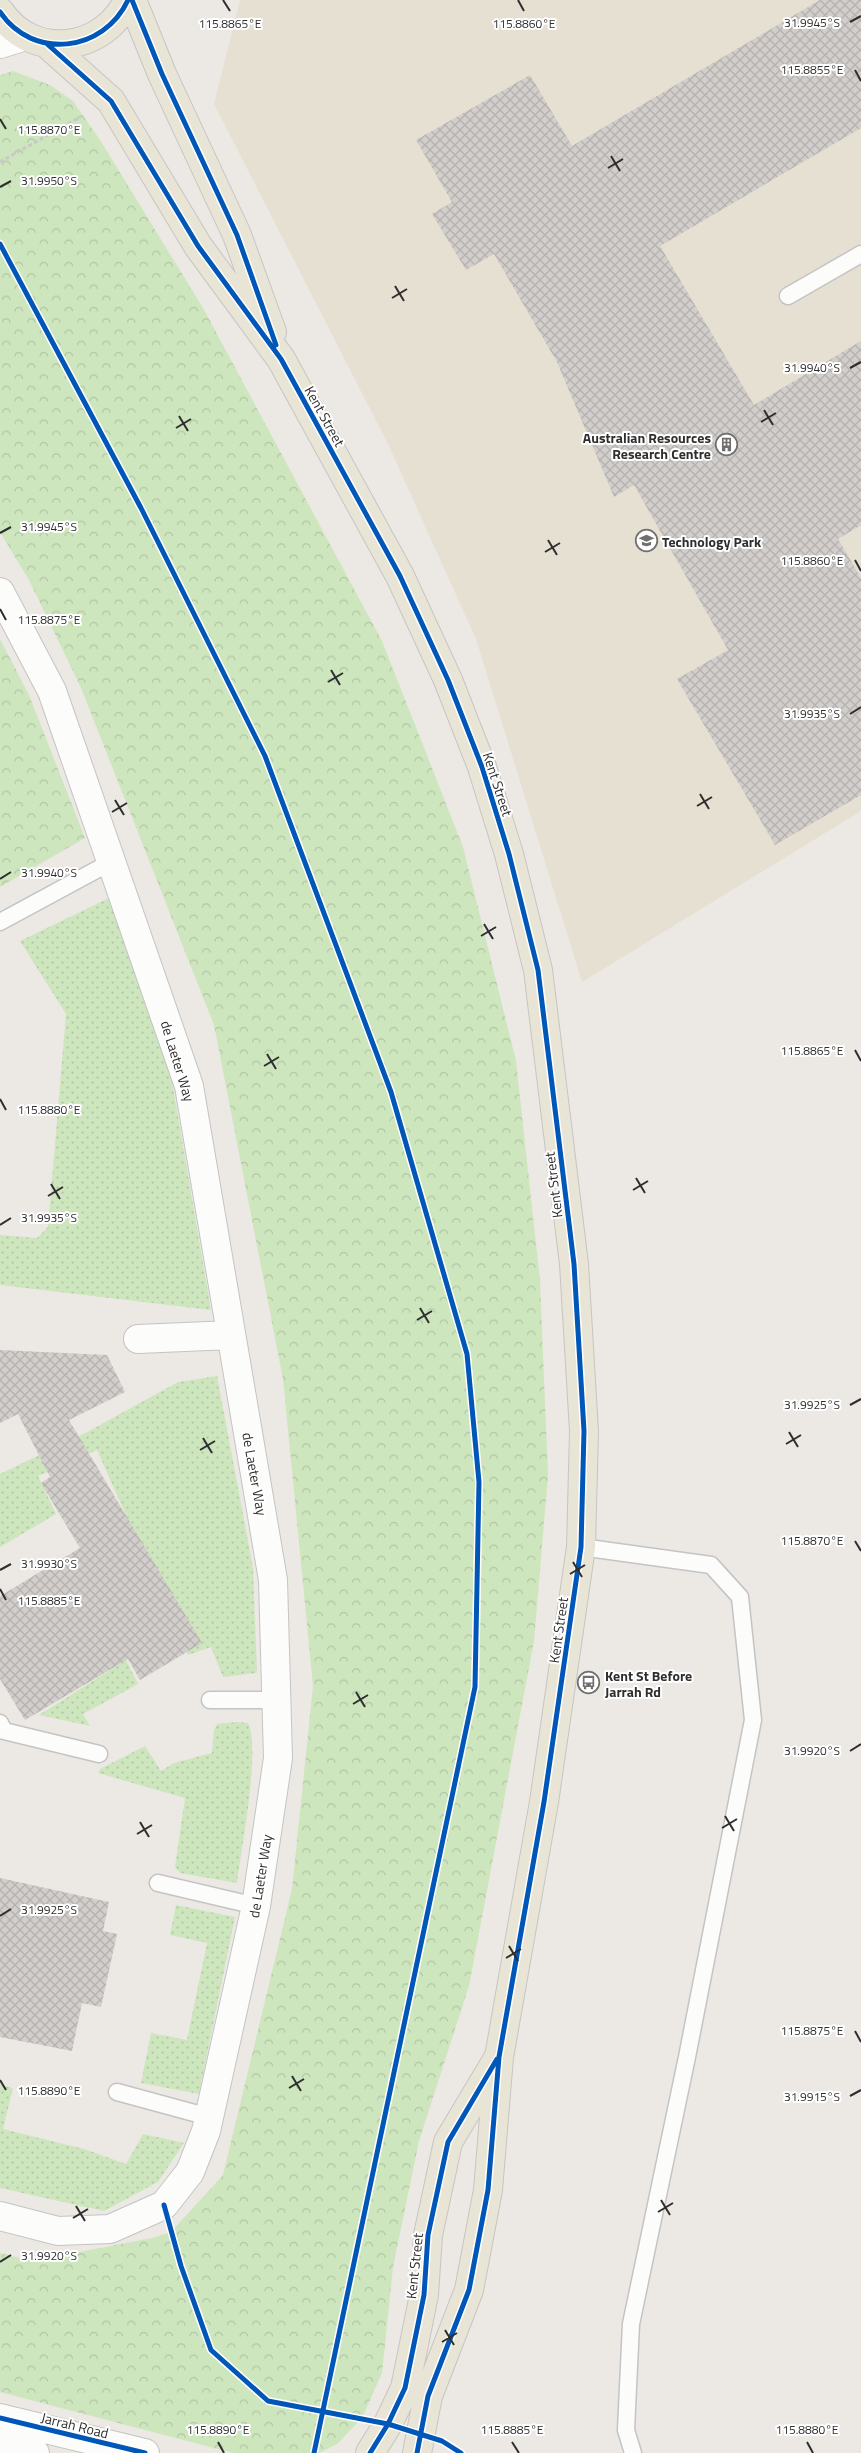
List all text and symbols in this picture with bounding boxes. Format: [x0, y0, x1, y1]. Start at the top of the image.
text: 31.9945°S [784, 13, 840, 32]
text: 115.8865°E [199, 14, 262, 33]
text: 115.8860°E [493, 14, 556, 33]
text: 115.8855°E [781, 60, 844, 79]
text: 115.8870°E [18, 120, 81, 139]
text: 31.9950°S [21, 171, 77, 190]
text: 31.9940°S [784, 358, 840, 377]
street label: Kent Street [300, 382, 350, 450]
place label: Australian Resources Research Centre [583, 427, 711, 464]
building icon: Australian Resources Research Centre [715, 433, 739, 457]
text: 31.9945°S [21, 517, 77, 536]
school or university icon: Technology Park [634, 529, 658, 553]
place label: Technology Park [662, 531, 762, 552]
text: 115.8860°E [781, 551, 844, 570]
text: 115.8875°E [18, 610, 81, 629]
text: 31.9935°S [784, 704, 840, 723]
street label: Kent Street [478, 749, 518, 819]
text: 31.9940°S [21, 863, 77, 882]
street label: de Laeter Way [156, 1018, 200, 1105]
text: 115.8865°E [781, 1041, 844, 1060]
text: 115.8880°E [18, 1100, 81, 1119]
street label: Kent Street [539, 1151, 567, 1219]
text: 31.9935°S [21, 1208, 77, 1227]
text: 31.9925°S [784, 1395, 840, 1414]
street label: de Laeter Way [237, 1431, 273, 1517]
text: 115.8870°E [781, 1531, 844, 1550]
text: 31.9930°S [21, 1554, 77, 1573]
text: 115.8885°E [18, 1591, 81, 1610]
street label: Kent Street [543, 1596, 573, 1664]
place label: Kent St Before Jarrah Rd [605, 1665, 692, 1702]
bus stop icon: Kent St Before Jarrah Rd [577, 1671, 601, 1695]
text: 31.9920°S [784, 1741, 840, 1760]
street label: de Laeter Way [243, 1833, 277, 1919]
text: 31.9925°S [21, 1900, 77, 1919]
text: 115.8875°E [781, 2021, 844, 2040]
text: 115.8890°E [18, 2081, 81, 2100]
text: 31.9915°S [784, 2087, 840, 2106]
street label: Kent Street [400, 2232, 428, 2300]
text: 31.9920°S [21, 2246, 77, 2265]
street label: Jarrah Road [39, 2407, 111, 2443]
text: 115.8890°E [187, 2420, 250, 2439]
text: 115.8885°E [481, 2420, 544, 2439]
text: 115.8880°E [776, 2420, 839, 2439]

